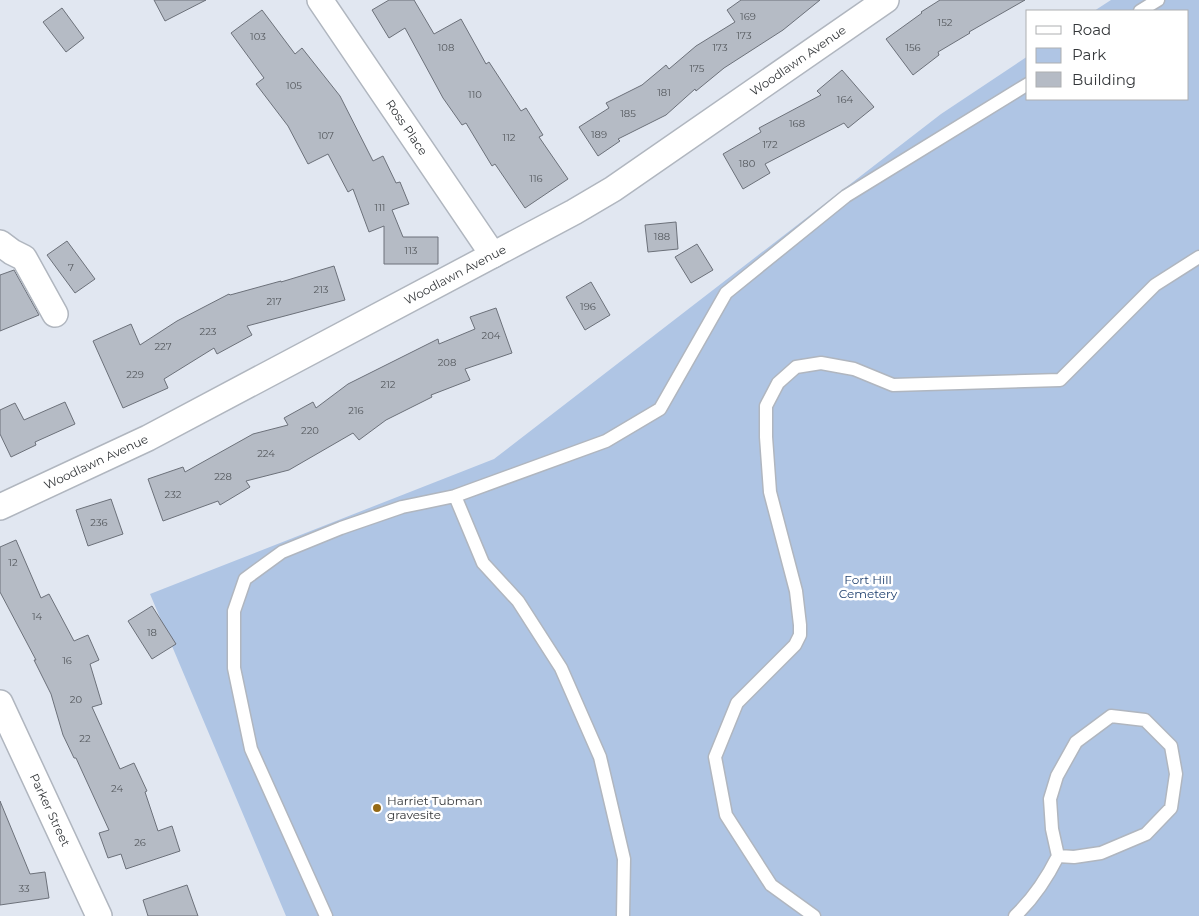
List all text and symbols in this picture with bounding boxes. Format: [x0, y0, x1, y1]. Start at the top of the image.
house number: 169 [740, 10, 756, 23]
legend [1026, 10, 1189, 100]
house number: 152 [938, 16, 953, 29]
text: Road [1072, 20, 1111, 39]
street label: Woodlawn Avenue [747, 22, 849, 99]
house number: 173 [736, 29, 752, 42]
house number: 103 [250, 30, 266, 43]
house number: 108 [438, 41, 454, 54]
house number: 173 [712, 41, 728, 54]
house number: 156 [905, 41, 921, 54]
text: Park [1072, 45, 1106, 64]
house number: 175 [690, 62, 705, 75]
text: Building [1072, 70, 1136, 89]
house number: 105 [286, 79, 302, 92]
house number: 181 [657, 86, 671, 99]
house number: 110 [468, 88, 482, 101]
house number: 164 [837, 93, 854, 106]
street label: Ross Place [383, 96, 431, 158]
house number: 185 [620, 107, 636, 120]
house number: 168 [789, 117, 805, 130]
house number: 189 [591, 128, 607, 141]
house number: 107 [318, 129, 334, 142]
house number: 112 [503, 131, 516, 144]
house number: 172 [762, 138, 778, 151]
house number: 180 [739, 157, 756, 170]
house number: 116 [529, 172, 543, 185]
house number: 111 [375, 201, 385, 214]
house number: 188 [654, 230, 670, 243]
street label: Woodlawn Avenue [401, 241, 508, 308]
house number: 113 [405, 244, 418, 257]
house number: 7 [68, 261, 74, 274]
house number: 213 [314, 283, 329, 296]
house number: 217 [266, 295, 282, 308]
house number: 196 [580, 300, 596, 313]
house number: 223 [200, 325, 217, 338]
house number: 204 [482, 329, 501, 342]
house number: 227 [154, 340, 172, 353]
house number: 208 [438, 356, 456, 369]
house number: 229 [126, 368, 144, 381]
house number: 212 [381, 378, 396, 391]
house number: 216 [348, 404, 364, 417]
house number: 220 [301, 424, 319, 437]
street label: Woodlawn Avenue [41, 431, 150, 492]
house number: 224 [257, 447, 275, 460]
house number: 228 [214, 470, 232, 483]
house number: 232 [165, 488, 182, 501]
house number: 236 [90, 516, 108, 529]
house number: 12 [8, 556, 18, 569]
park label: Fort Hill Cemetery [839, 572, 898, 601]
house number: 14 [32, 610, 42, 623]
house number: 18 [147, 626, 157, 639]
house number: 16 [62, 654, 72, 667]
house number: 20 [70, 693, 83, 706]
house number: 22 [79, 732, 91, 745]
street label: Parker Street [27, 771, 74, 849]
house number: 24 [111, 782, 123, 795]
place label: Harriet Tubman gravesite [387, 793, 483, 822]
marker: Harriet Tubman gravesite [371, 802, 383, 814]
house number: 26 [134, 836, 146, 849]
house number: 33 [18, 882, 30, 895]

